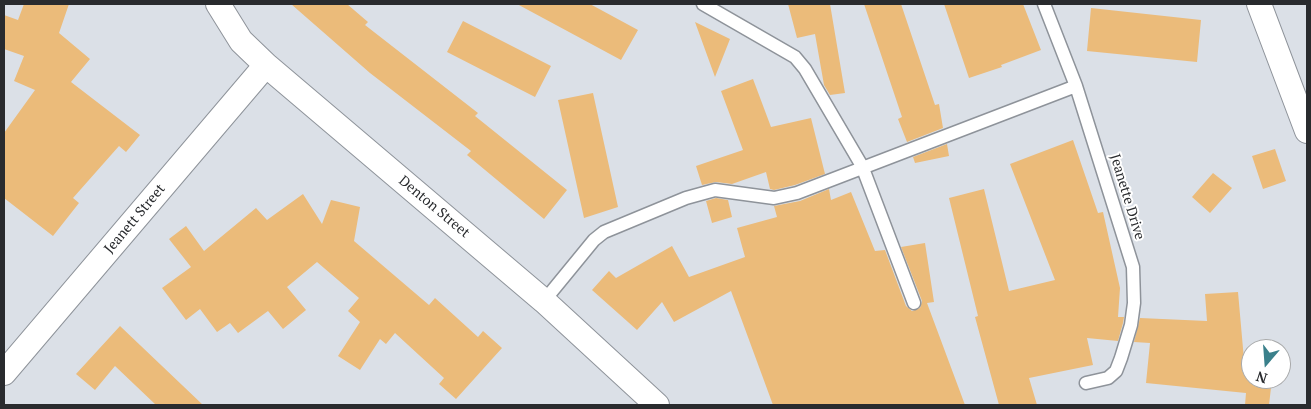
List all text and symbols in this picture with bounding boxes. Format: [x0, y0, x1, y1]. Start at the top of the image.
street label: Jeanette Drive [1106, 152, 1148, 242]
street label: Denton Street [395, 173, 473, 241]
street label: Jeanett Street [101, 181, 169, 257]
north arrow [1241, 339, 1291, 389]
text: N [1254, 367, 1270, 388]

